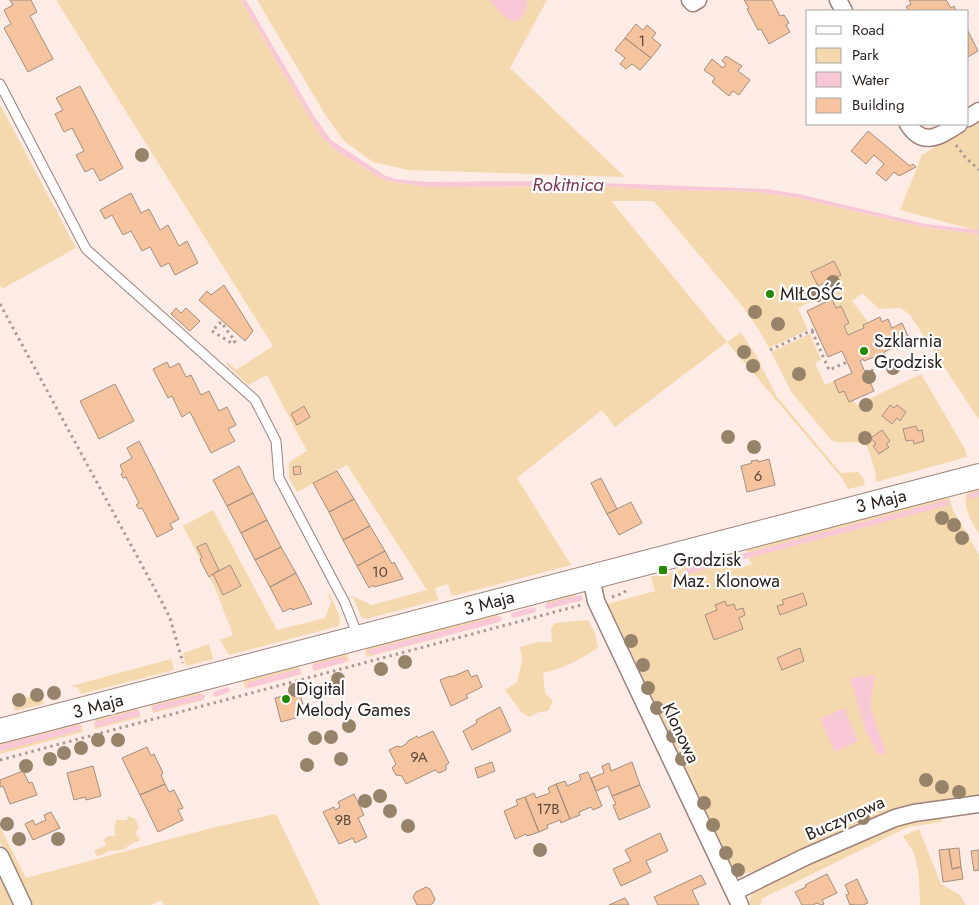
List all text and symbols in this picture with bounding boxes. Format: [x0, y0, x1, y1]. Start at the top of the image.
legend [806, 10, 969, 125]
text: Road [852, 19, 884, 41]
house number: 1 [639, 30, 645, 52]
text: Park [852, 44, 879, 66]
text: Water [852, 69, 890, 91]
text: Building [852, 94, 904, 116]
water label: Rokitnica [532, 171, 604, 198]
place label: MIŁOŚĆ [780, 281, 843, 307]
marker: MIŁOŚĆ [764, 288, 776, 300]
place label: Szklarnia Grodzisk [874, 328, 942, 375]
marker: Szklarnia Grodzisk [858, 345, 870, 357]
house number: 6 [754, 465, 762, 487]
street label: 3 Maja [853, 482, 909, 520]
place label: Grodzisk Maz. Klonowa [673, 547, 780, 594]
house number: 10 [372, 561, 388, 583]
marker: Grodzisk Maz. Klonowa [657, 564, 669, 576]
street label: 3 Maja [461, 584, 517, 622]
place label: Digital Melody Games [296, 676, 411, 723]
street label: 3 Maja [70, 687, 126, 725]
marker: Digital Melody Games [280, 693, 292, 705]
street label: Klonowa [656, 698, 706, 768]
house number: 9A [410, 746, 428, 768]
street label: Buczynowa [801, 789, 889, 847]
house number: 17B [537, 798, 560, 820]
house number: 9B [334, 809, 352, 831]

